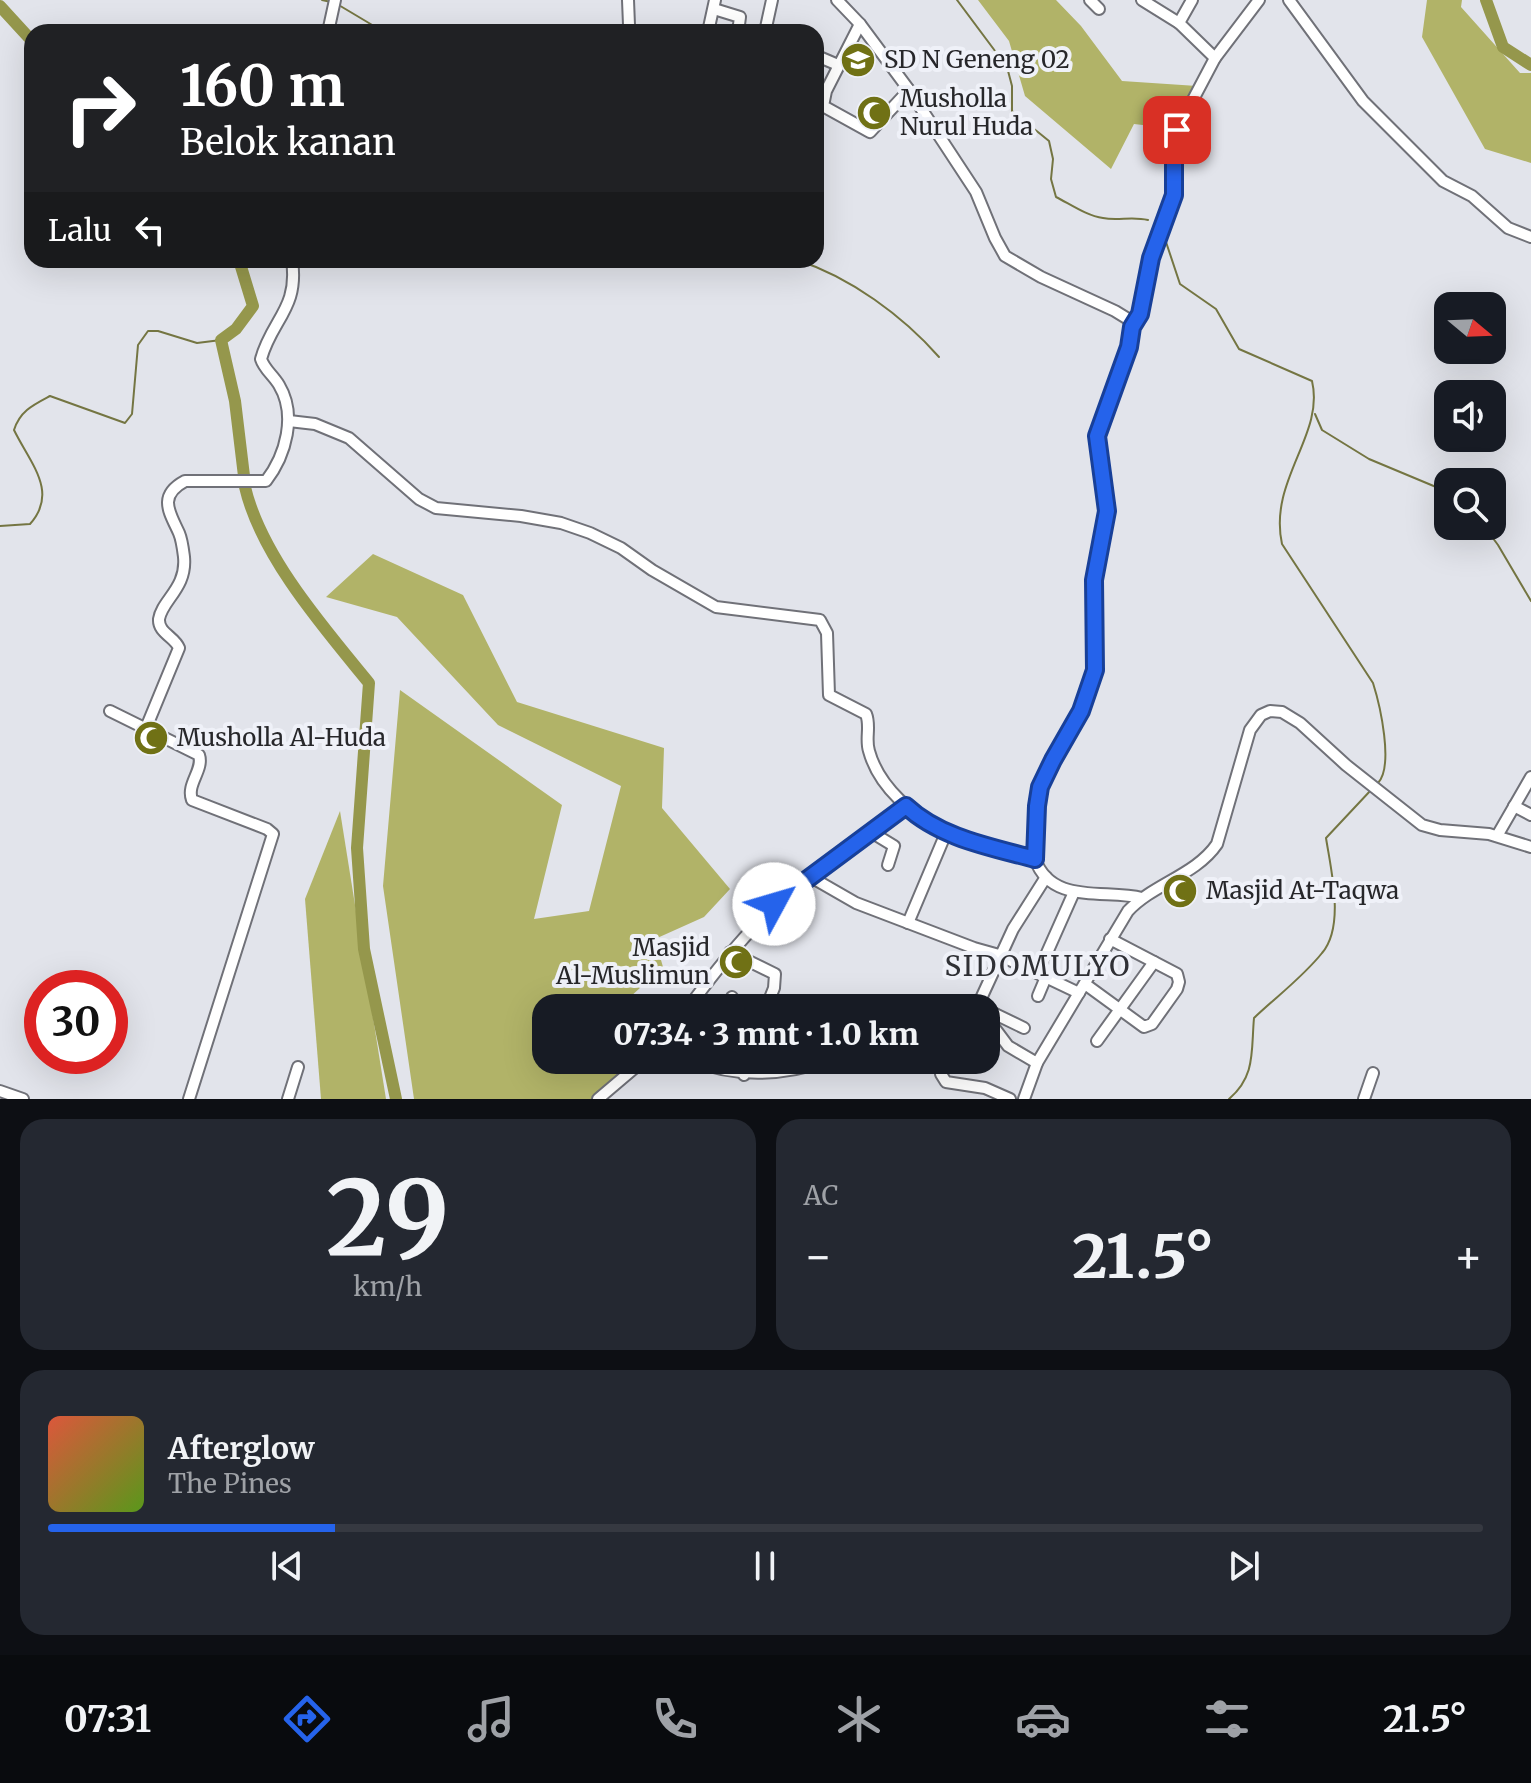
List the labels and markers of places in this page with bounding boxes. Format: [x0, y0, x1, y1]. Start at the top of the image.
school or university icon: SD N Geneng 02 [839, 41, 877, 79]
place label: SD N Geneng 02 [884, 44, 1070, 75]
place label: Musholla Nurul Huda [900, 83, 1033, 142]
mosque icon: Musholla Nurul Huda [855, 94, 893, 132]
pin [1143, 96, 1211, 164]
mosque icon: Musholla Al-Huda [132, 719, 170, 757]
place label: Musholla Al-Huda [177, 722, 386, 753]
mosque icon: Masjid At-Taqwa [1161, 872, 1199, 910]
place label: Masjid At-Taqwa [1206, 875, 1399, 906]
place label: Masjid Al-Muslimun [555, 932, 710, 991]
mosque icon: Masjid Al-Muslimun [717, 943, 755, 981]

